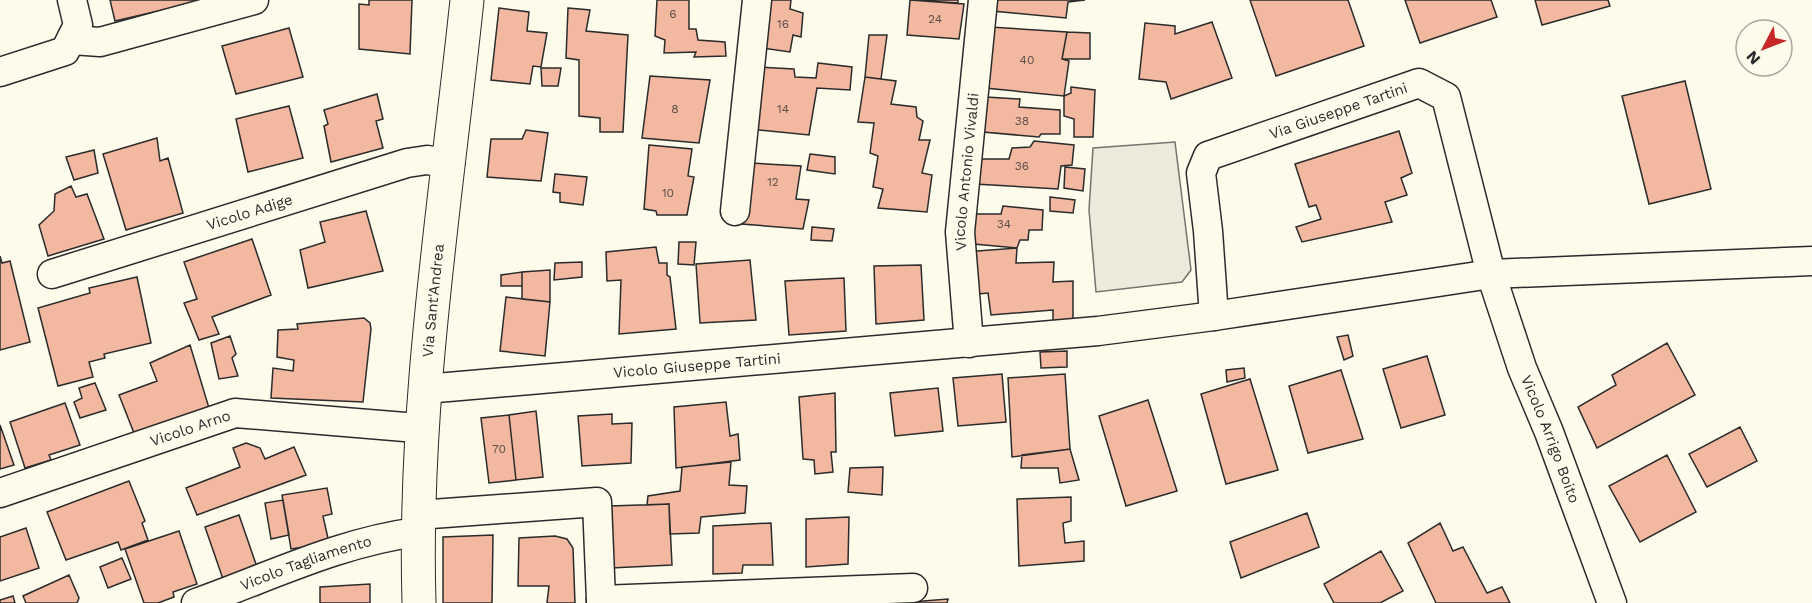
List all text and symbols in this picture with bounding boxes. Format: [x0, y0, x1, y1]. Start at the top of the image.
house number: 6 [669, 7, 677, 21]
house number: 24 [928, 12, 942, 26]
house number: 16 [777, 17, 789, 31]
north arrow [1734, 18, 1794, 78]
text: N [1742, 47, 1764, 68]
house number: 40 [1020, 53, 1034, 67]
street label: Via Giuseppe Tartini [1267, 79, 1410, 143]
street label: Vicolo Antonio Vivaldi [951, 92, 983, 251]
house number: 8 [671, 102, 679, 116]
house number: 14 [777, 102, 789, 116]
house number: 38 [1015, 114, 1029, 128]
house number: 36 [1015, 159, 1029, 173]
house number: 12 [767, 175, 779, 189]
house number: 10 [662, 186, 674, 200]
street label: Vicolo Adige [204, 190, 295, 234]
house number: 34 [997, 217, 1011, 231]
street label: Via Sant'Andrea [419, 242, 448, 358]
street label: Vicolo Giuseppe Tartini [612, 349, 782, 382]
street label: Vicolo Arrigo Boito [1517, 373, 1583, 506]
street label: Vicolo Arno [148, 406, 233, 450]
house number: 70 [492, 442, 506, 456]
street label: Vicolo Tagliamento [238, 532, 373, 594]

